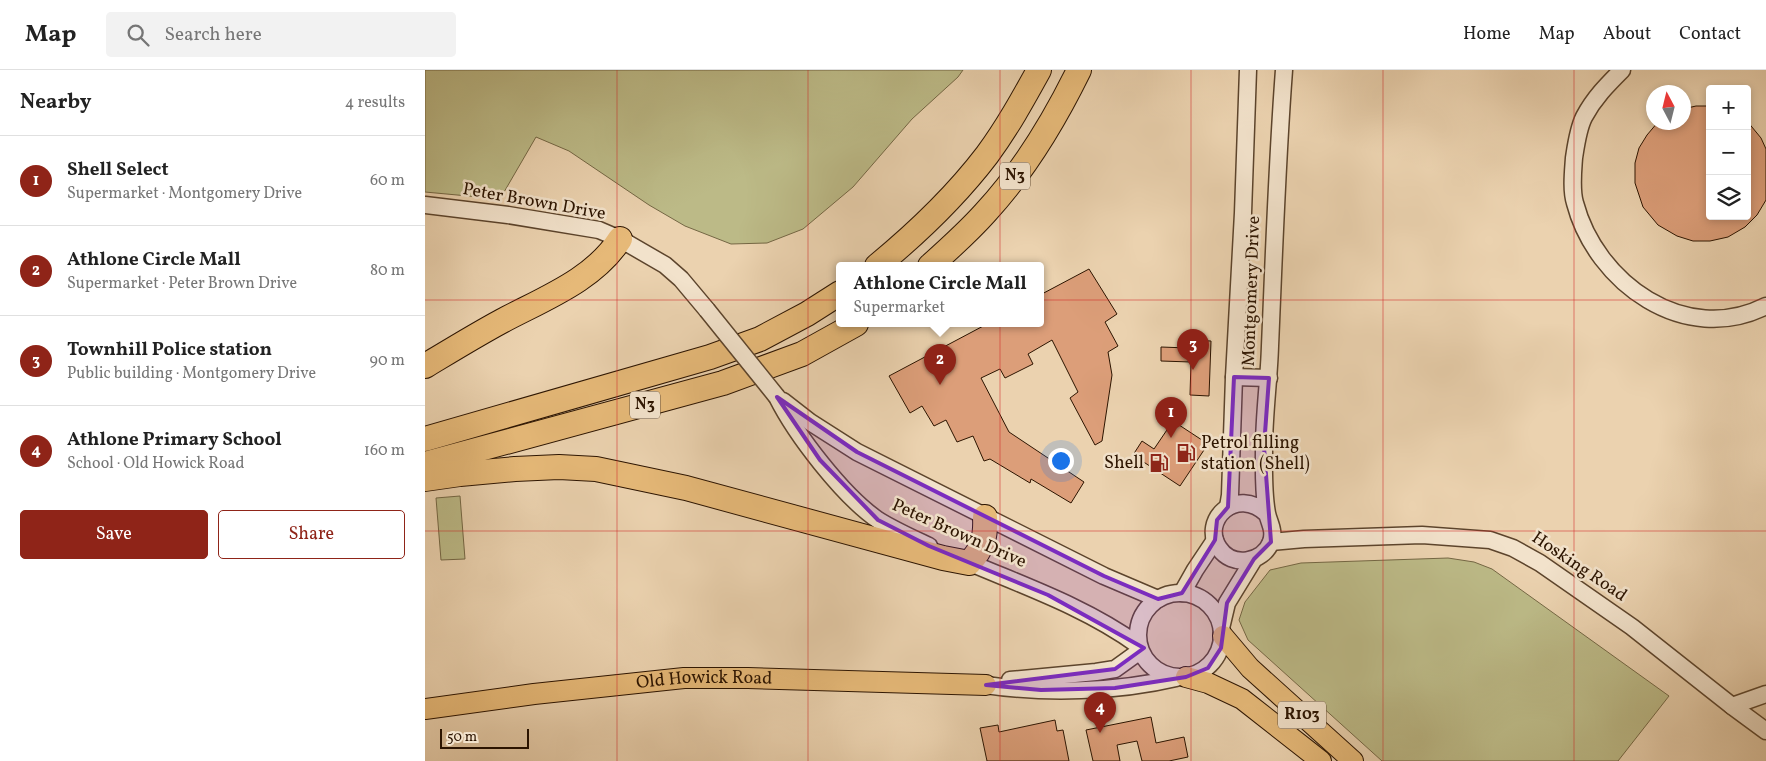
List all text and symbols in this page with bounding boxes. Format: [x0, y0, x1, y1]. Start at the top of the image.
search box [106, 12, 456, 57]
text: Map [25, 18, 76, 52]
icon: search [124, 21, 152, 49]
text: Search here [164, 22, 262, 48]
text: Home [1463, 22, 1511, 47]
text: Map [1539, 22, 1575, 47]
text: About [1603, 22, 1651, 47]
text: Contact [1679, 22, 1741, 47]
north arrow [1646, 85, 1691, 130]
map controls [1706, 85, 1751, 220]
button: + [1706, 85, 1751, 130]
text: Nearby [20, 88, 91, 117]
text: 4 results [345, 92, 405, 114]
button: − [1706, 130, 1751, 175]
text: Shell Select [67, 157, 169, 183]
road number: N3 [1000, 162, 1030, 190]
text: 1 [33, 170, 39, 192]
text: 60 m [370, 170, 405, 192]
button: layers [1706, 175, 1751, 220]
street label: Peter Brown Drive [461, 177, 607, 227]
text: Supermarket · Montgomery Drive [67, 183, 302, 205]
street label: Montgomery Drive [1237, 215, 1267, 367]
text: Athlone Circle Mall [67, 247, 241, 273]
text: 2 [32, 260, 40, 282]
text: 80 m [370, 260, 405, 282]
popup [836, 262, 1044, 327]
text: Athlone Circle Mall [853, 271, 1027, 297]
text: Supermarket · Peter Brown Drive [67, 273, 297, 295]
text: Supermarket [853, 297, 945, 319]
pin: 3 [1177, 329, 1209, 370]
text: Townhill Police station [67, 337, 272, 363]
pin: 2 [924, 344, 956, 385]
text: 3 [32, 350, 40, 372]
text: 90 m [369, 350, 405, 372]
text: Public building · Montgomery Drive [67, 363, 316, 385]
road number: N3 [630, 392, 660, 418]
pin: 1 [1155, 397, 1187, 438]
text: Athlone Primary School [67, 427, 282, 453]
place label: Petrol filling station (Shell) [1201, 431, 1310, 477]
text: 4 [31, 440, 41, 462]
text: 160 m [364, 440, 405, 462]
fuel station icon: Petrol filling station (Shell) [1175, 442, 1197, 464]
your location [1048, 448, 1074, 474]
place label: Shell [1104, 451, 1144, 476]
fuel station icon: Shell [1148, 452, 1170, 474]
text: School · Old Howick Road [67, 453, 244, 475]
street label: Peter Brown Drive [888, 493, 1030, 575]
button: Save [20, 510, 208, 559]
button: Share [218, 510, 405, 559]
street label: Hosking Road [1526, 526, 1632, 608]
street label: Old Howick Road [635, 665, 773, 696]
pin: 4 [1084, 692, 1116, 733]
road number: R103 [1278, 702, 1326, 728]
scale bar [440, 726, 529, 749]
text: 50 m [447, 728, 477, 747]

